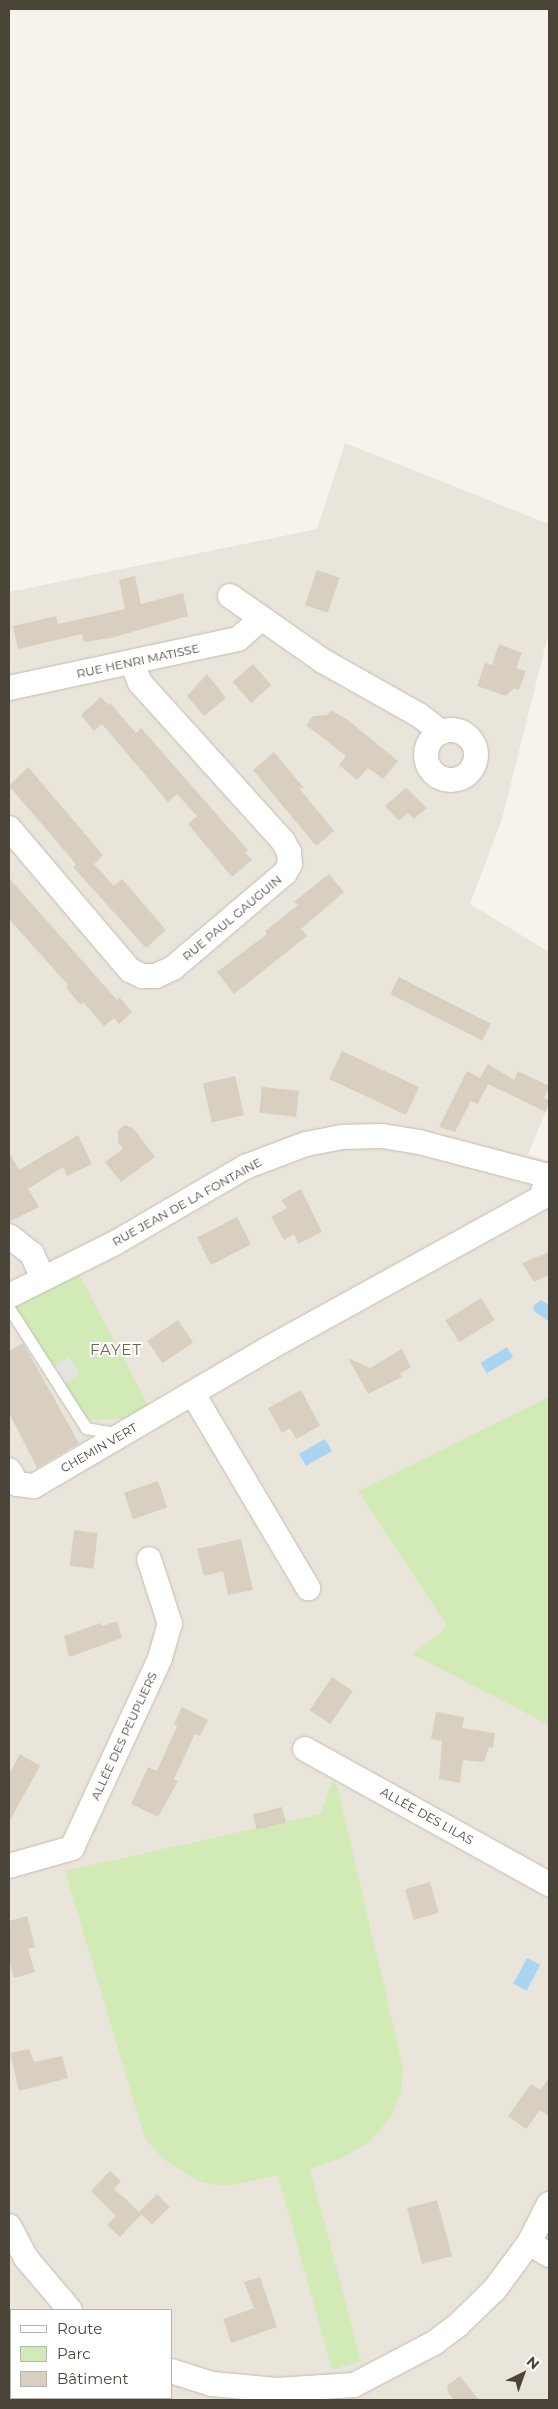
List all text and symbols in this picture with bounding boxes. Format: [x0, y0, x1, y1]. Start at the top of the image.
street label: RUE HENRI MATISSE [75, 641, 201, 681]
street label: RUE PAUL GAUGUIN [180, 872, 284, 964]
street label: RUE JEAN DE LA FONTAINE [110, 1155, 264, 1249]
district label: FAYET [89, 1341, 143, 1359]
street label: CHEMIN VERT [58, 1420, 140, 1476]
street label: ALLÉE DES PEUPLIERS [88, 1670, 160, 1802]
street label: ALLÉE DES LILAS [378, 1784, 476, 1848]
legend [10, 2309, 172, 2399]
text: Route [57, 2319, 102, 2338]
text: Parc [57, 2344, 91, 2363]
north arrow [498, 2349, 548, 2399]
text: N [523, 2352, 543, 2373]
text: Bâtiment [57, 2369, 129, 2388]

